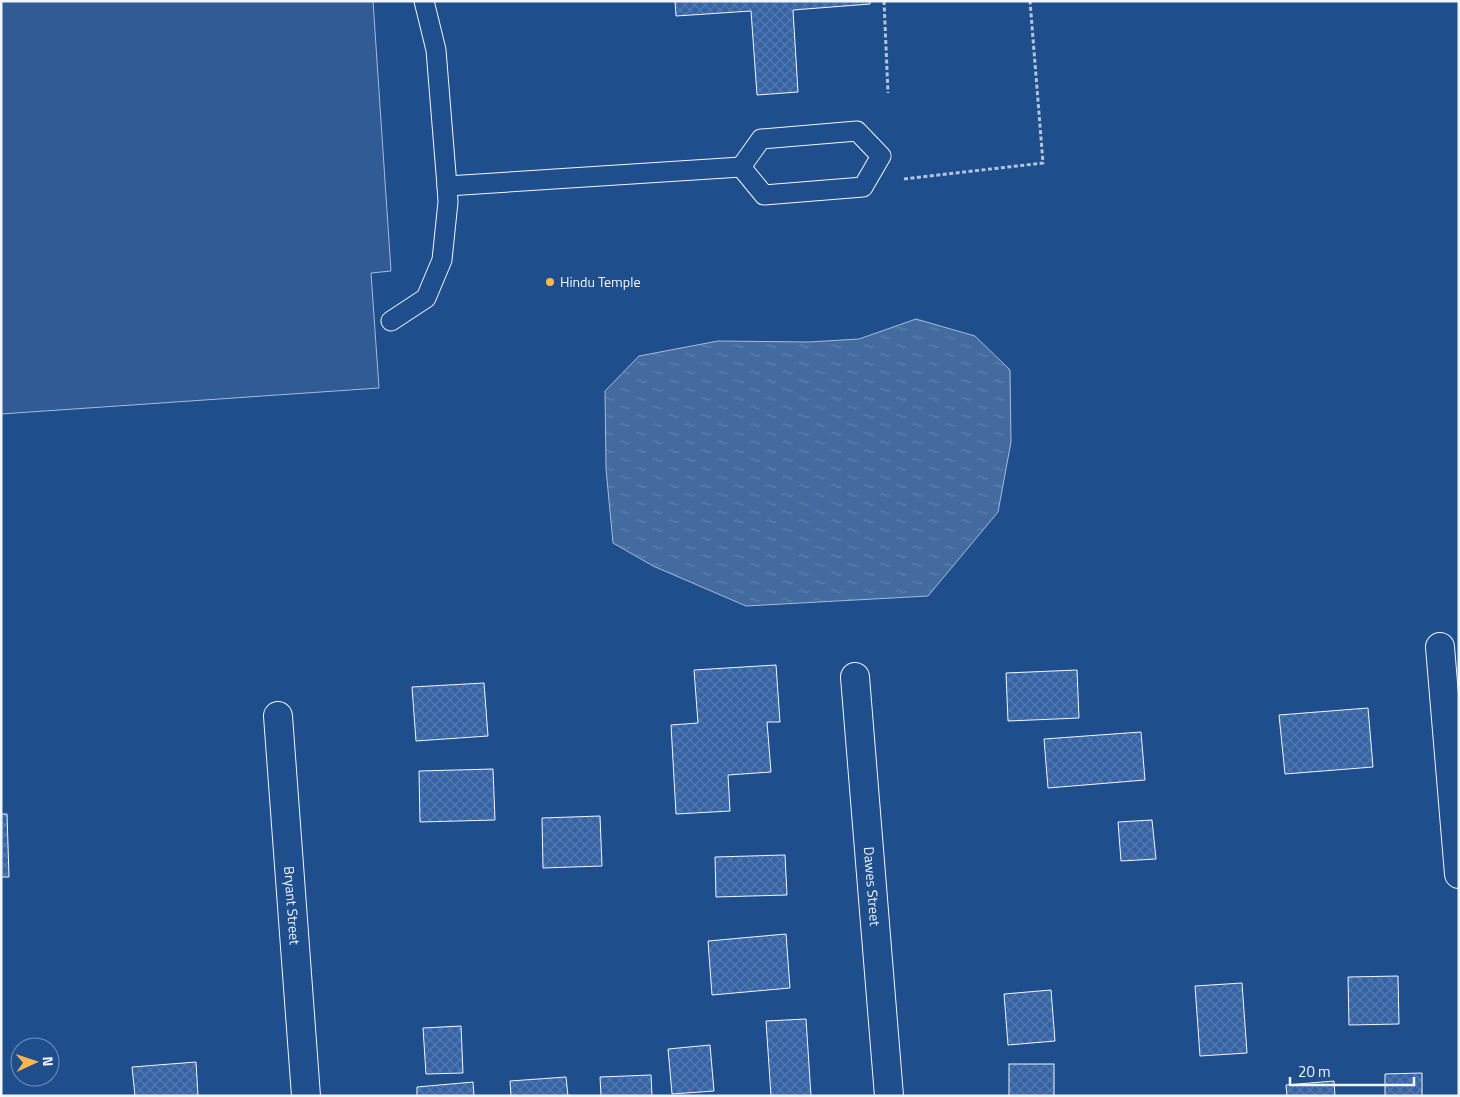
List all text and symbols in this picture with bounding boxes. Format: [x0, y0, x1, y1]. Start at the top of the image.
place label: Hindu Temple [560, 271, 641, 292]
marker: Hindu Temple [544, 276, 556, 288]
street label: Dawes Street [859, 846, 886, 927]
street label: Bryant Street [279, 865, 306, 946]
north arrow [10, 1037, 60, 1087]
scale bar [1290, 1054, 1414, 1086]
text: N [38, 1056, 59, 1067]
text: 20 m [1298, 1060, 1331, 1083]

